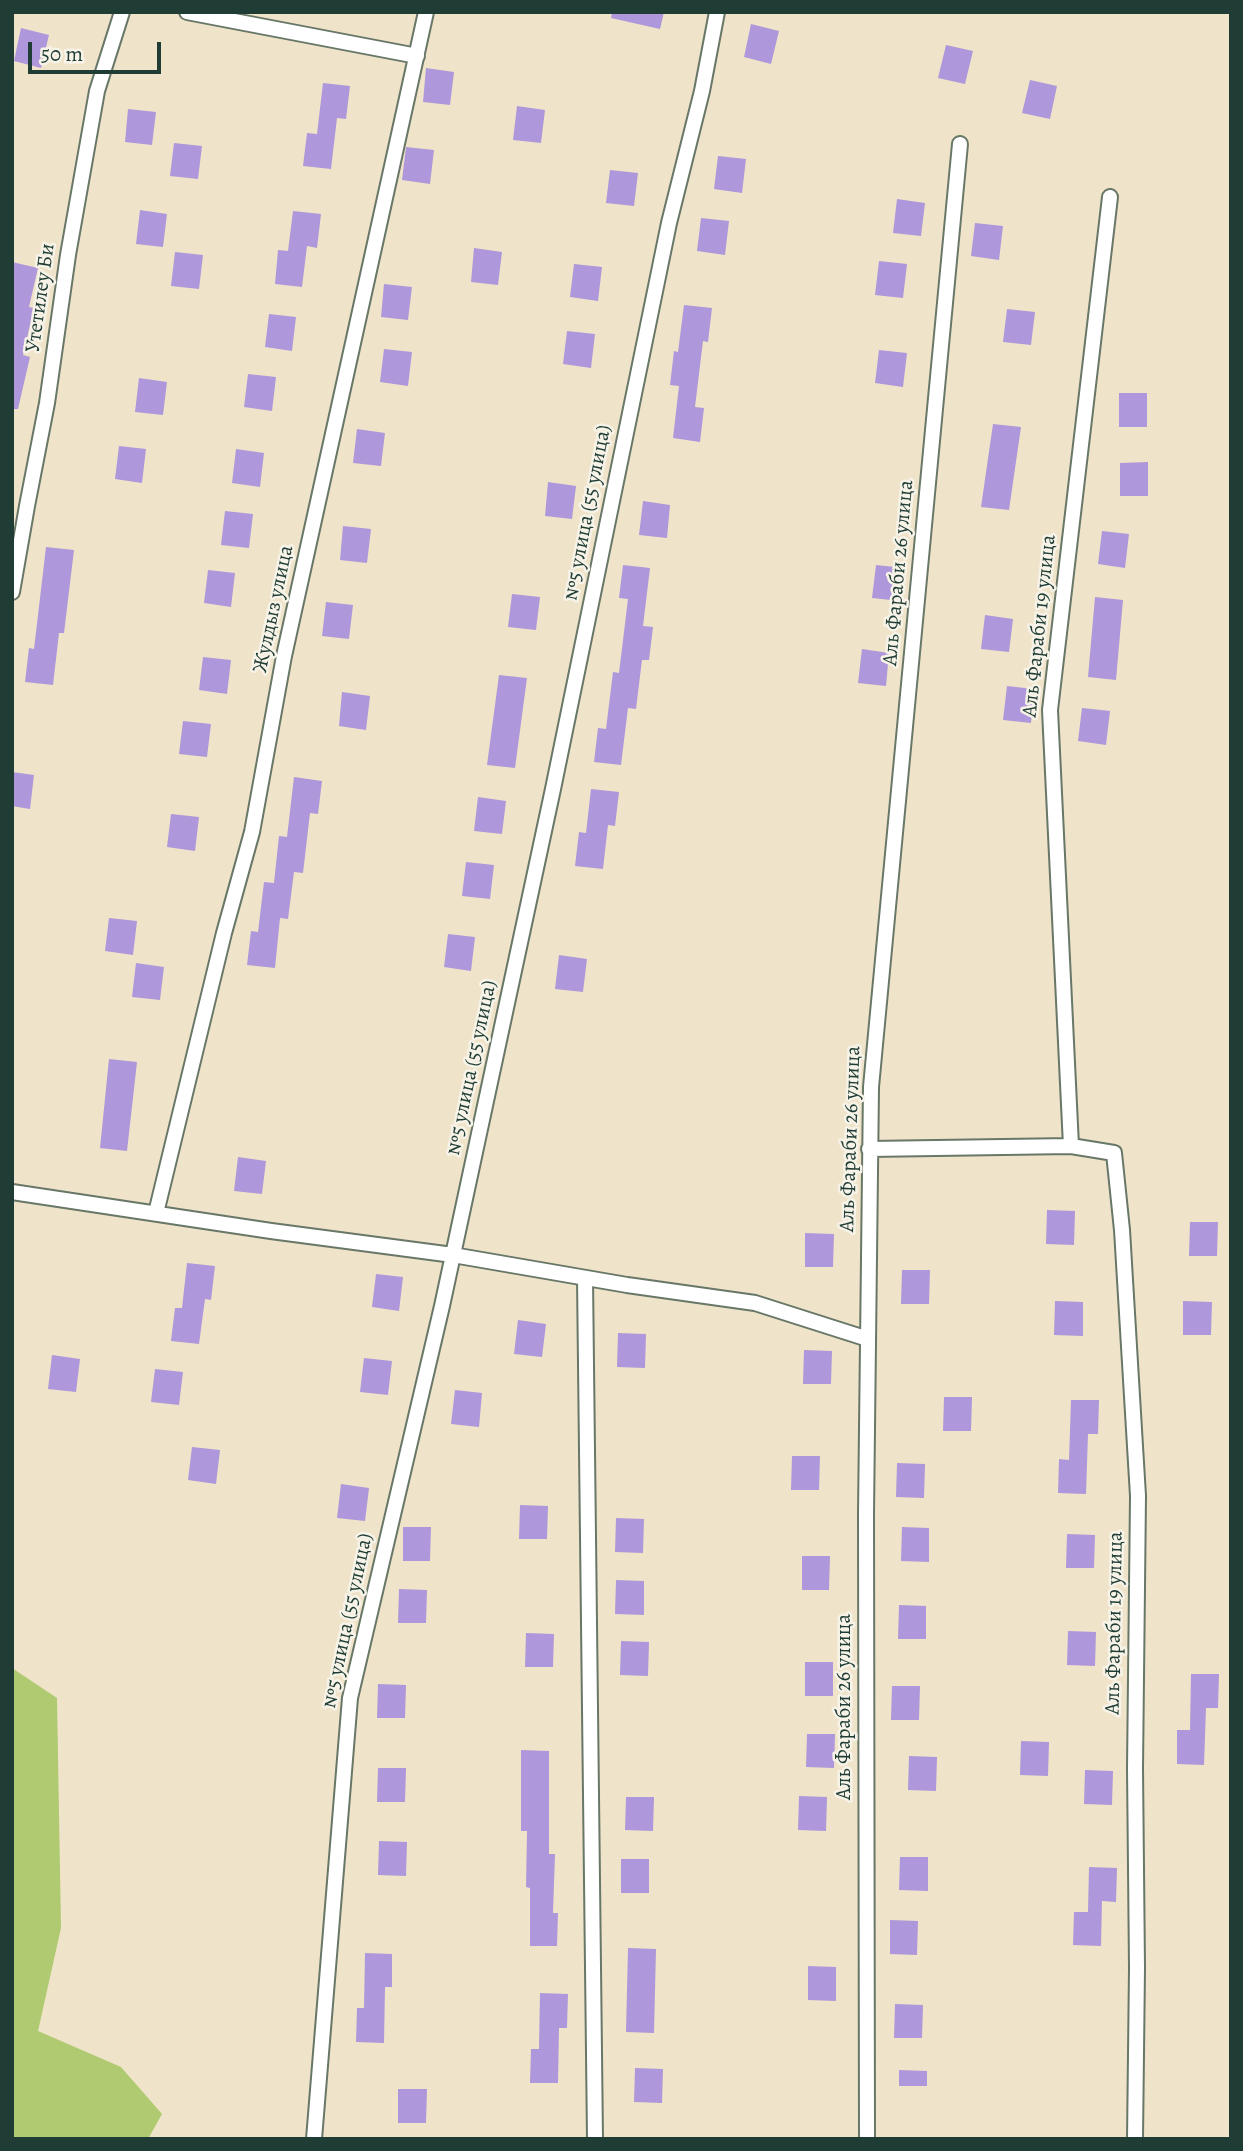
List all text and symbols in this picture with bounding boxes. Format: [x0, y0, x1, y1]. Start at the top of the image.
scale bar [32, 28, 164, 72]
text: 50 m [41, 40, 83, 68]
street label: Утетилеу Би [21, 242, 61, 354]
street label: №5 улица (55 улица) [559, 423, 617, 603]
street label: Аль Фараби 26 улица [878, 479, 920, 667]
street label: Аль Фараби 19 улица [1018, 534, 1062, 718]
street label: Жулдыз улица [248, 543, 300, 675]
street label: №5 улица (55 улица) [441, 978, 503, 1158]
street label: Аль Фараби 26 улица [835, 1046, 867, 1232]
street label: №5 улица (55 улица) [317, 1531, 379, 1711]
street label: Аль Фараби 19 улица [1101, 1531, 1129, 1715]
street label: Аль Фараби 26 улица [832, 1614, 858, 1800]

